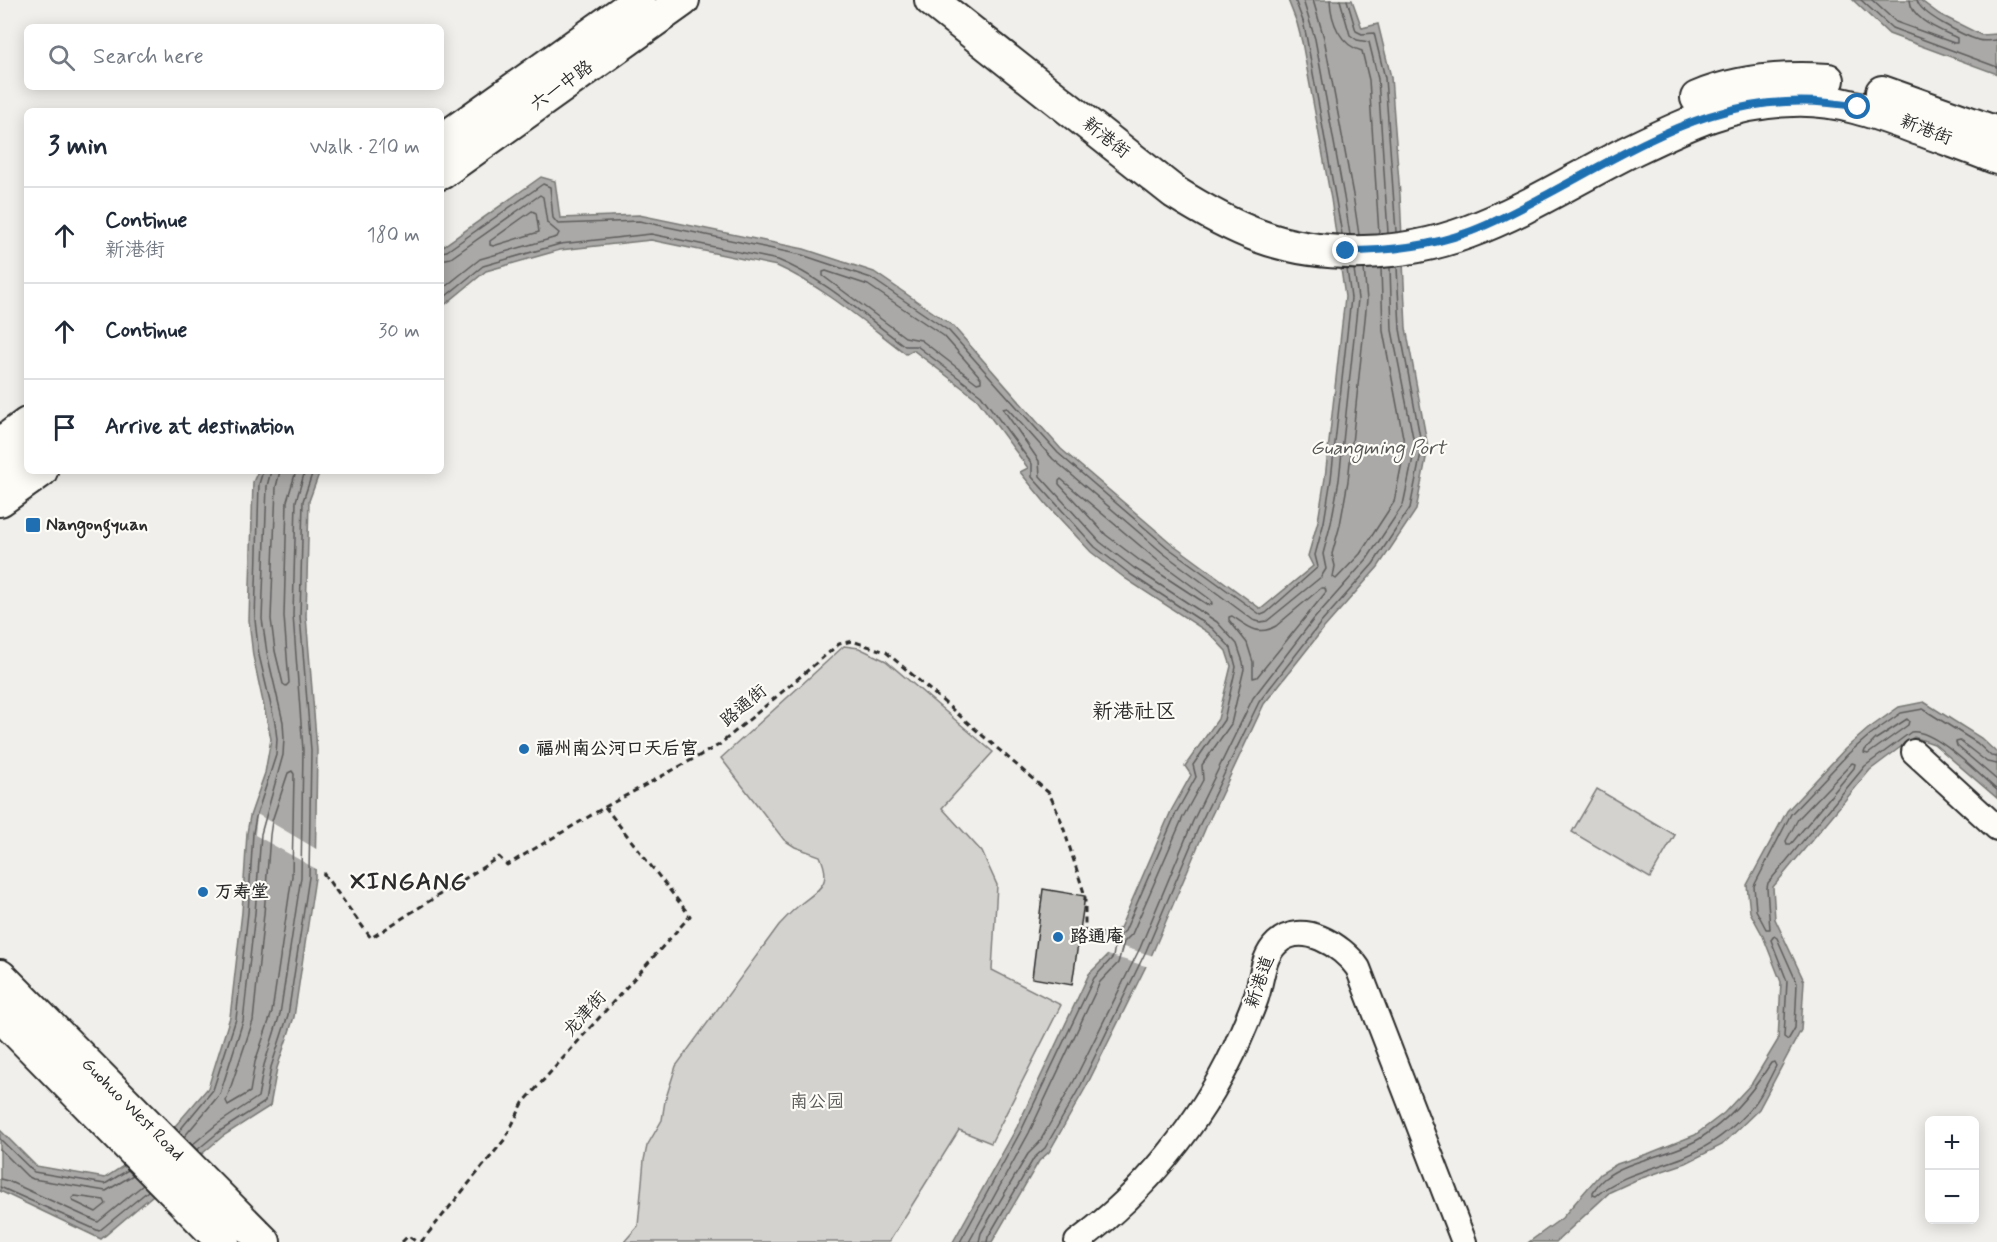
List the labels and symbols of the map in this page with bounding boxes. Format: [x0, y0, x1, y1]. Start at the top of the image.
street label: 六一中路 [526, 55, 598, 117]
route start [1844, 93, 1870, 119]
street label: 新港街 [1896, 109, 1956, 151]
street label: 新港街 [1077, 112, 1135, 164]
route end [1332, 237, 1358, 263]
water label: Guangming Port [1310, 435, 1448, 464]
place label: Nangongyuan [46, 513, 148, 539]
marker: Nangongyuan [24, 516, 42, 534]
street label: 路通街 [716, 679, 772, 733]
district label: 新港社区 [1092, 698, 1176, 726]
place label: 福州南公河口天后宫 [536, 737, 698, 761]
marker: 福州南公河口天后宫 [517, 742, 531, 756]
district label: XINGANG [350, 867, 468, 898]
place label: 万寿堂 [215, 880, 269, 904]
marker: 万寿堂 [196, 885, 210, 899]
place label: 路通庵 [1070, 925, 1124, 949]
marker: 路通庵 [1051, 930, 1065, 944]
street label: 新港道 [1240, 953, 1280, 1011]
street label: 龙津街 [558, 986, 612, 1042]
street label: Guohuo West Road [76, 1052, 189, 1166]
park label: 南公园 [790, 1090, 844, 1114]

